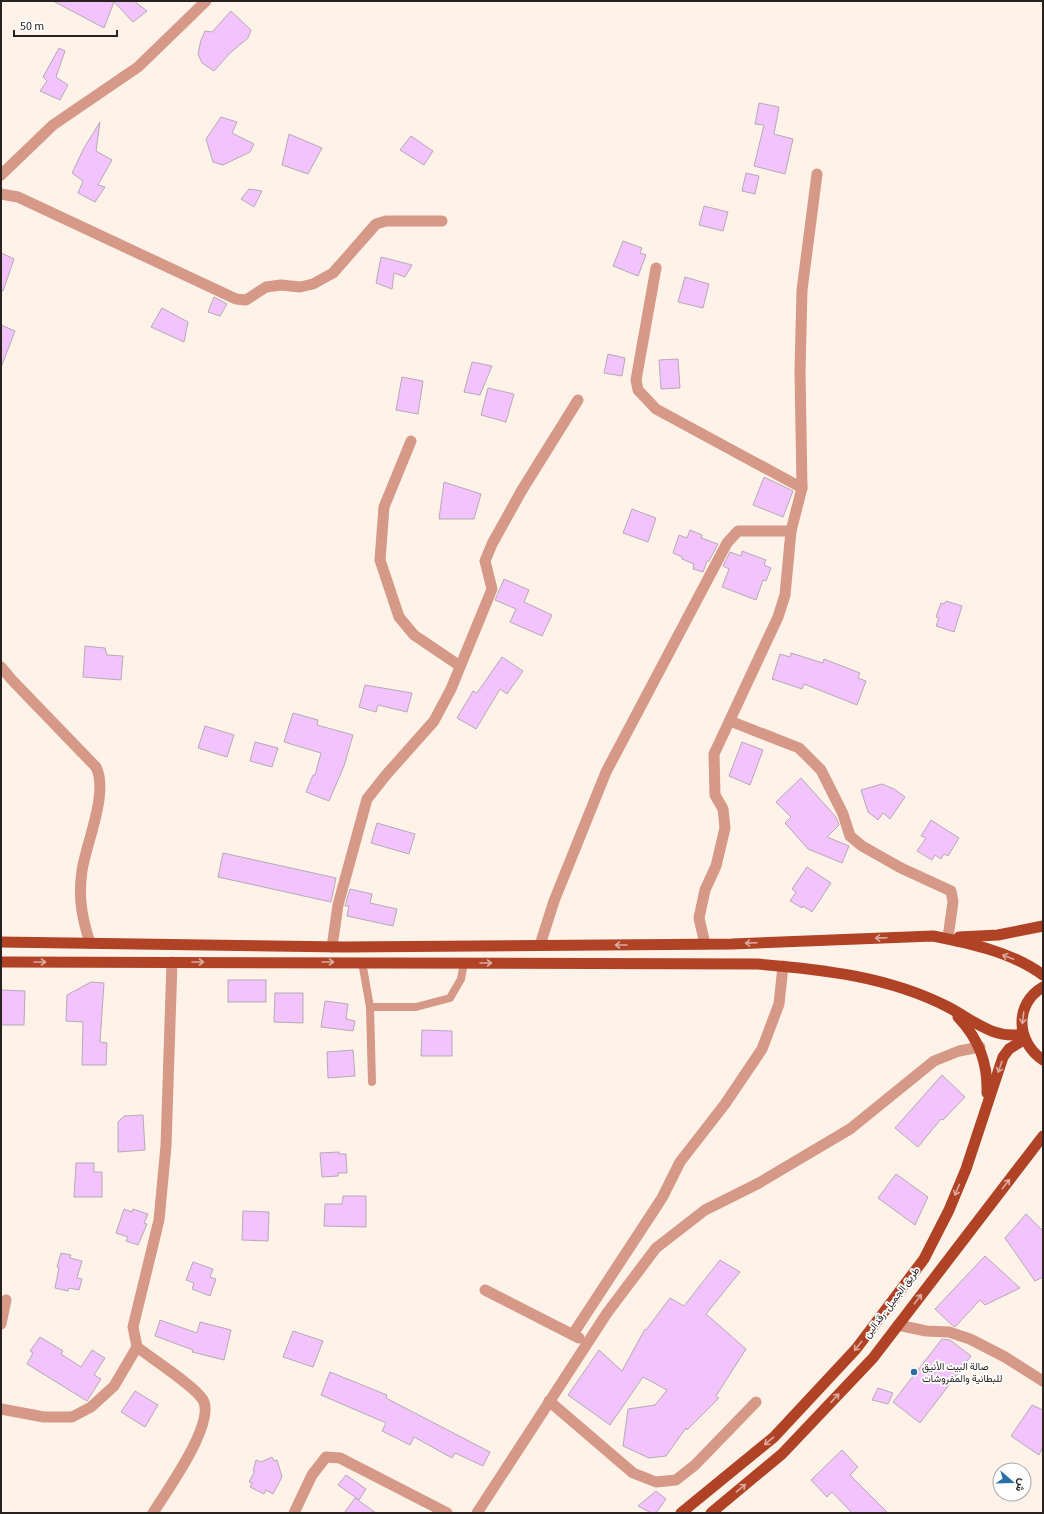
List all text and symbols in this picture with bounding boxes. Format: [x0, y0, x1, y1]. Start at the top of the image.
scale bar [14, 12, 117, 38]
text: 50 m [20, 18, 44, 35]
one-way arrow [875, 934, 888, 942]
one-way arrow [745, 939, 758, 947]
one-way arrow [615, 941, 628, 948]
one-way arrow [1003, 953, 1015, 961]
one-way arrow [33, 958, 46, 966]
one-way arrow [191, 958, 204, 966]
one-way arrow [321, 958, 334, 966]
one-way arrow [479, 959, 492, 967]
one-way arrow [1019, 1011, 1026, 1024]
one-way arrow [995, 1061, 1003, 1073]
one-way arrow [1002, 1179, 1010, 1190]
one-way arrow [953, 1183, 961, 1195]
street label: طريق الجميل -رقدالين [860, 1264, 923, 1341]
one-way arrow [914, 1293, 922, 1304]
one-way arrow [854, 1341, 862, 1352]
place label: صالة البيت الأنيق للبطانية والمفروشات [922, 1360, 1002, 1386]
marker: صالة البيت الأنيق للبطانية والمفروشات [909, 1367, 919, 1377]
one-way arrow [830, 1393, 840, 1403]
one-way arrow [764, 1436, 774, 1445]
north arrow [992, 1462, 1032, 1502]
text: ش [1012, 1476, 1030, 1494]
one-way arrow [736, 1484, 747, 1493]

